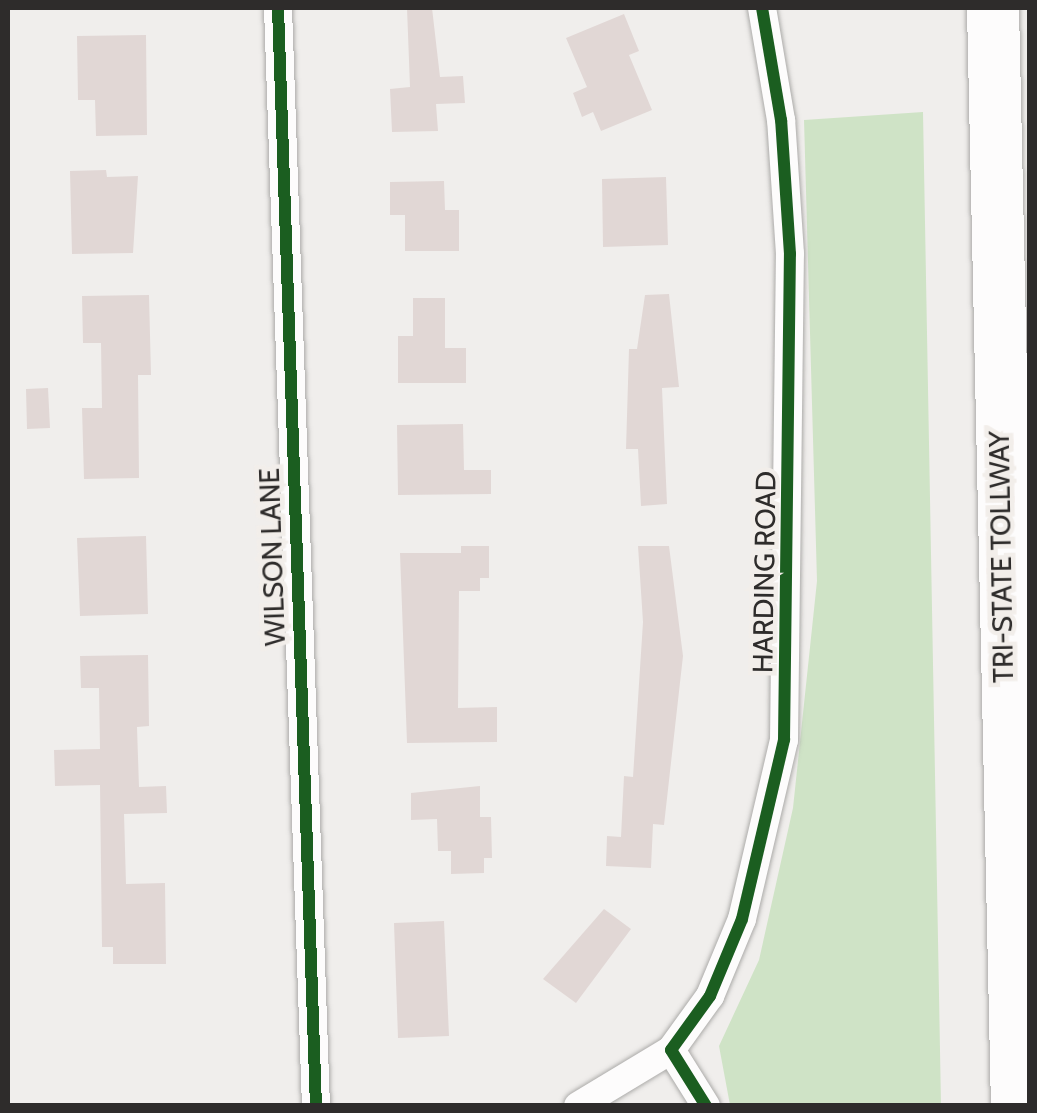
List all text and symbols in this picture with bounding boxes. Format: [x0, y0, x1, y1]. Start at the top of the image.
street label: TRI-STATE TOLLWAY [982, 431, 1020, 683]
street label: WILSON LANE [252, 467, 292, 647]
street label: HARDING ROAD [745, 471, 783, 673]

